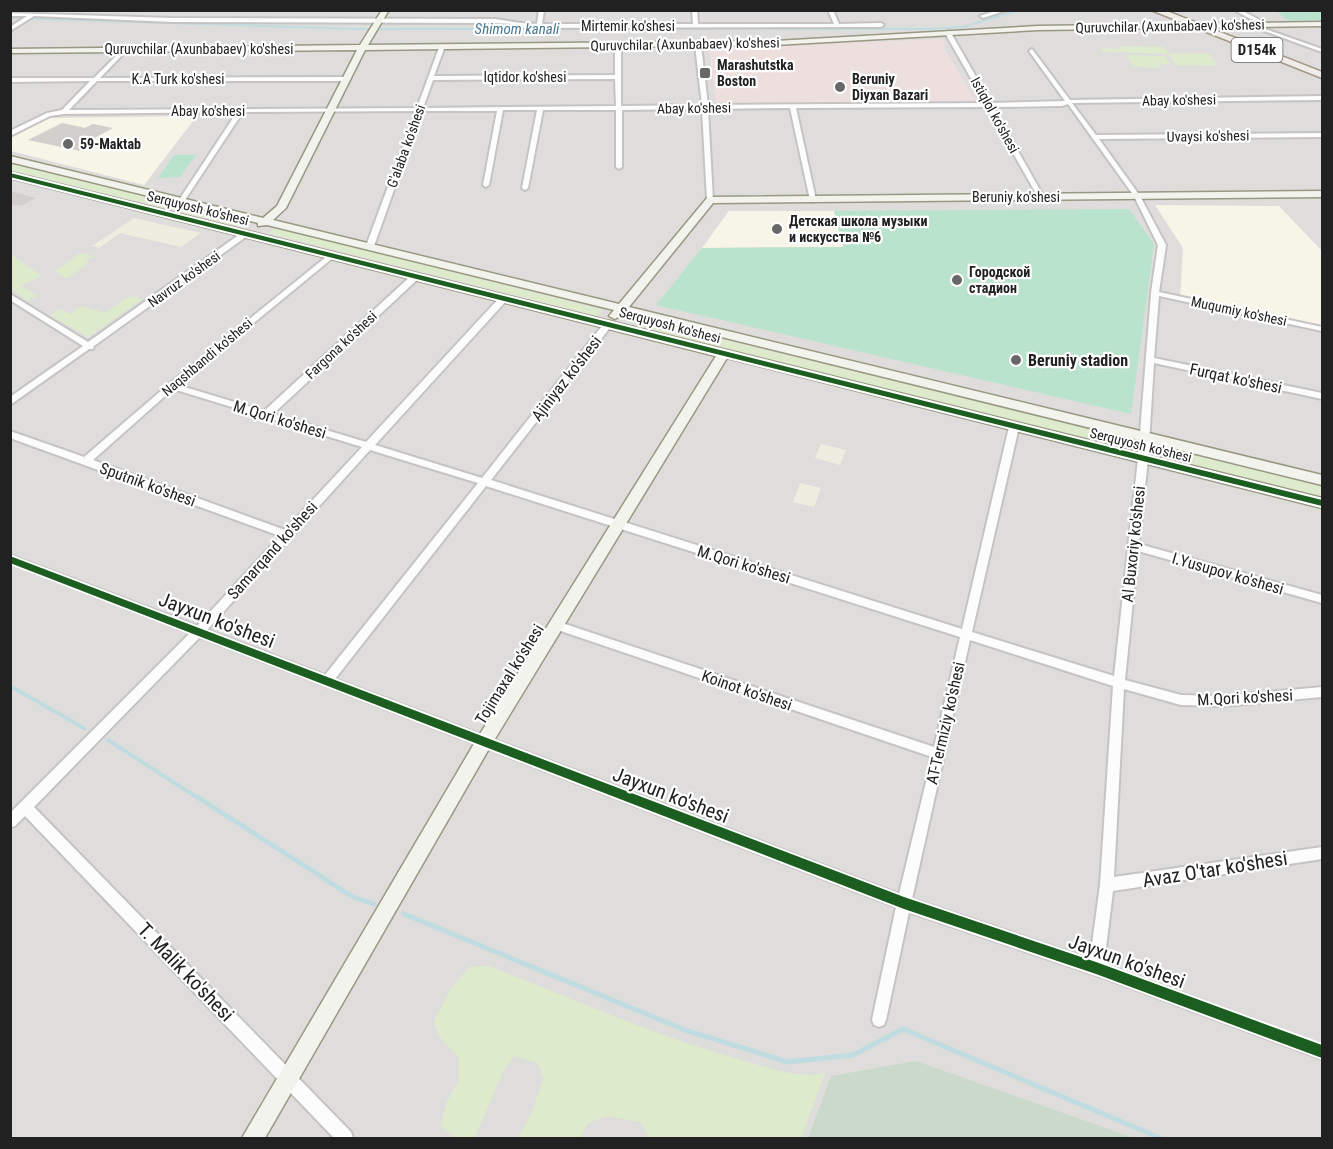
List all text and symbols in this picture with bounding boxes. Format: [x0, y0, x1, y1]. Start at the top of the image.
street label: Quruvchilar (Axunbabaev) ko'shesi [1075, 16, 1265, 37]
street label: Mirtemir ko'shesi [581, 18, 675, 34]
water label: Shimom kanali [475, 20, 560, 38]
street label: Quruvchilar (Axunbabaev) ko'shesi [590, 34, 780, 55]
road number: D154k [1232, 38, 1282, 62]
street label: Quruvchilar (Axunbabaev) ko'shesi [104, 41, 294, 58]
place label: Marashutstka Boston [717, 57, 794, 89]
marker: Marashutstka Boston [698, 66, 712, 80]
street label: Iqtidor ko'shesi [484, 69, 566, 85]
street label: K.A Turk ko'shesi [131, 71, 225, 87]
place label: Beruniy Diyxan Bazari [852, 71, 928, 103]
street label: Istiqlol ko'shesi [968, 74, 1022, 156]
marker: Beruniy Diyxan Bazari [833, 80, 847, 94]
street label: Abay ko'shesi [1142, 91, 1216, 109]
street label: Abay ko'shesi [657, 99, 731, 117]
street label: G'alaba ko'shesi [384, 102, 428, 190]
street label: Abay ko'shesi [171, 103, 245, 119]
street label: Uvaysi ko'shesi [1167, 127, 1249, 145]
place label: 59-Maktab [80, 136, 141, 152]
marker: 59-Maktab [61, 137, 75, 151]
street label: Serquyosh ko'shesi [145, 188, 251, 228]
street label: Beruniy ko'shesi [972, 189, 1060, 205]
place label: Детская школа музыки и искусства №6 [789, 213, 928, 245]
marker: Детская школа музыки и искусства №6 [770, 222, 784, 236]
street label: Navruz ko'shesi [145, 247, 223, 311]
place label: Городской стадион [969, 264, 1030, 296]
marker: Городской стадион [950, 273, 964, 287]
street label: Muqumiy ko'shesi [1190, 293, 1288, 329]
street label: Serquyosh ko'shesi [617, 304, 723, 346]
street label: Fargona ko'shesi [302, 308, 380, 382]
street label: Naqshbandi ko'shesi [159, 315, 255, 399]
street label: Ajiniyaz ko'shesi [527, 332, 605, 425]
place label: Beruniy stadion [1028, 351, 1128, 370]
marker: Beruniy stadion [1009, 353, 1023, 367]
street label: Furqat ko'shesi [1188, 359, 1284, 398]
street label: M.Qori ko'shesi [231, 396, 329, 443]
street label: Serquyosh ko'shesi [1088, 425, 1194, 465]
street label: Sputnik ko'shesi [97, 458, 198, 511]
street label: Al Buxoriy ko'shesi [1118, 485, 1149, 603]
street label: Samarqand ko'shesi [223, 497, 321, 603]
street label: M.Qori ko'shesi [695, 541, 793, 588]
street label: I.Yusupov ko'shesi [1170, 548, 1286, 598]
street label: Jayxun ko'shesi [156, 587, 278, 653]
street label: Tojimaxal ko'shesi [471, 621, 548, 728]
street label: AT-Termiziy ko'shesi [922, 660, 969, 786]
street label: Koinot ko'shesi [699, 666, 794, 715]
street label: M.Qori ko'shesi [1197, 685, 1293, 709]
street label: Jayxun ko'shesi [610, 762, 732, 828]
street label: Avaz O'tar ko'shesi [1141, 846, 1289, 892]
street label: T. Malik ko'shesi [133, 918, 239, 1026]
street label: Jayxun ko'shesi [1065, 929, 1189, 993]

